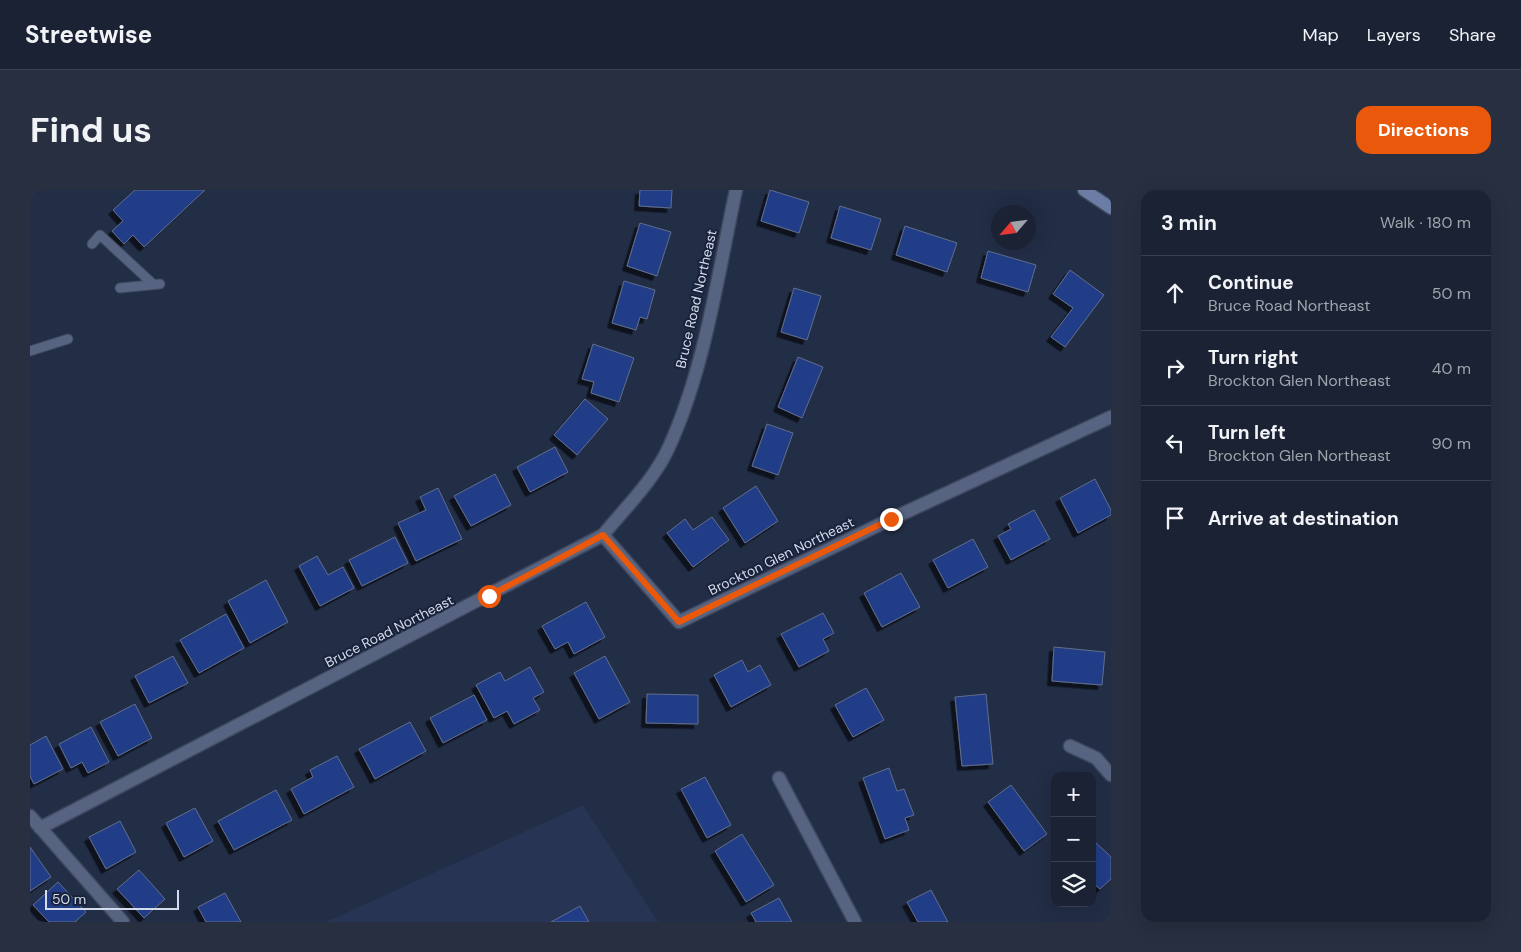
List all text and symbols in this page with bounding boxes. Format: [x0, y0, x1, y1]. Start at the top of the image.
text: Streetwise [25, 19, 152, 50]
text: Map [1303, 23, 1339, 47]
text: Layers [1367, 23, 1421, 47]
text: Share [1449, 23, 1496, 47]
button: Directions [1356, 106, 1491, 154]
text: Find us [30, 107, 152, 153]
north arrow [991, 205, 1036, 250]
text: 3 min [1161, 209, 1217, 237]
text: Walk · 180 m [1380, 212, 1471, 233]
street label: Bruce Road Northeast [671, 228, 721, 370]
text: Continue [1208, 270, 1294, 295]
icon: ahead [1161, 279, 1189, 307]
text: 50 m [1432, 283, 1471, 304]
text: Bruce Road Northeast [1208, 295, 1370, 316]
text: Turn right [1208, 345, 1298, 370]
icon: right [1161, 354, 1189, 382]
text: 40 m [1432, 358, 1471, 379]
text: Brockton Glen Northeast [1208, 370, 1391, 391]
text: Turn left [1208, 420, 1286, 445]
icon: left [1161, 429, 1189, 457]
text: 90 m [1431, 433, 1471, 454]
text: Brockton Glen Northeast [1208, 445, 1391, 466]
icon: arrive [1161, 504, 1189, 532]
text: Arrive at destination [1208, 506, 1399, 531]
route end [880, 508, 903, 531]
street label: Brockton Glen Northeast [705, 513, 857, 599]
route start [478, 585, 501, 608]
street label: Bruce Road Northeast [322, 591, 456, 671]
map controls [1051, 772, 1096, 907]
button: + [1051, 772, 1096, 817]
button: − [1051, 817, 1096, 862]
button: layers [1051, 862, 1096, 907]
scale bar [45, 887, 179, 910]
text: 50 m [52, 890, 86, 908]

